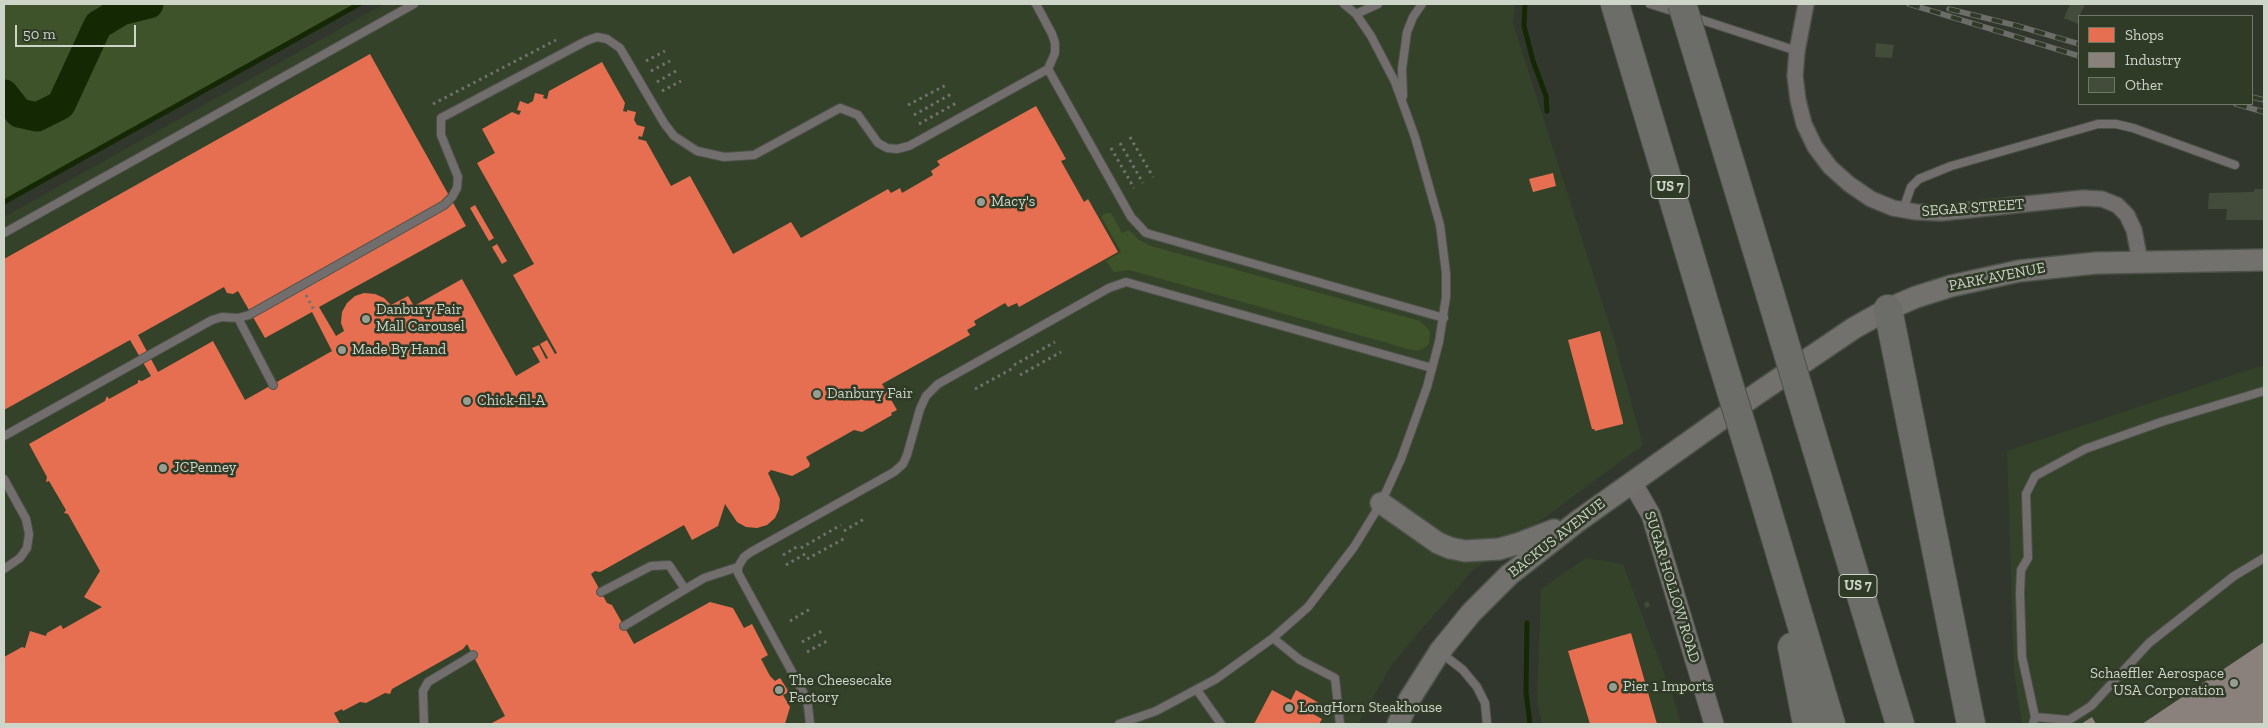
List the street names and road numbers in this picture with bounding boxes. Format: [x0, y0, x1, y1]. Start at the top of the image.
road number: US 7 [1651, 176, 1689, 198]
street label: SEGAR STREET [1921, 195, 2025, 221]
street label: PARK AVENUE [1947, 259, 2047, 295]
street label: BACKUS AVENUE [1505, 495, 1609, 581]
street label: SUGAR HOLLOW ROAD [1640, 509, 1704, 665]
road number: US 7 [1839, 574, 1877, 598]

